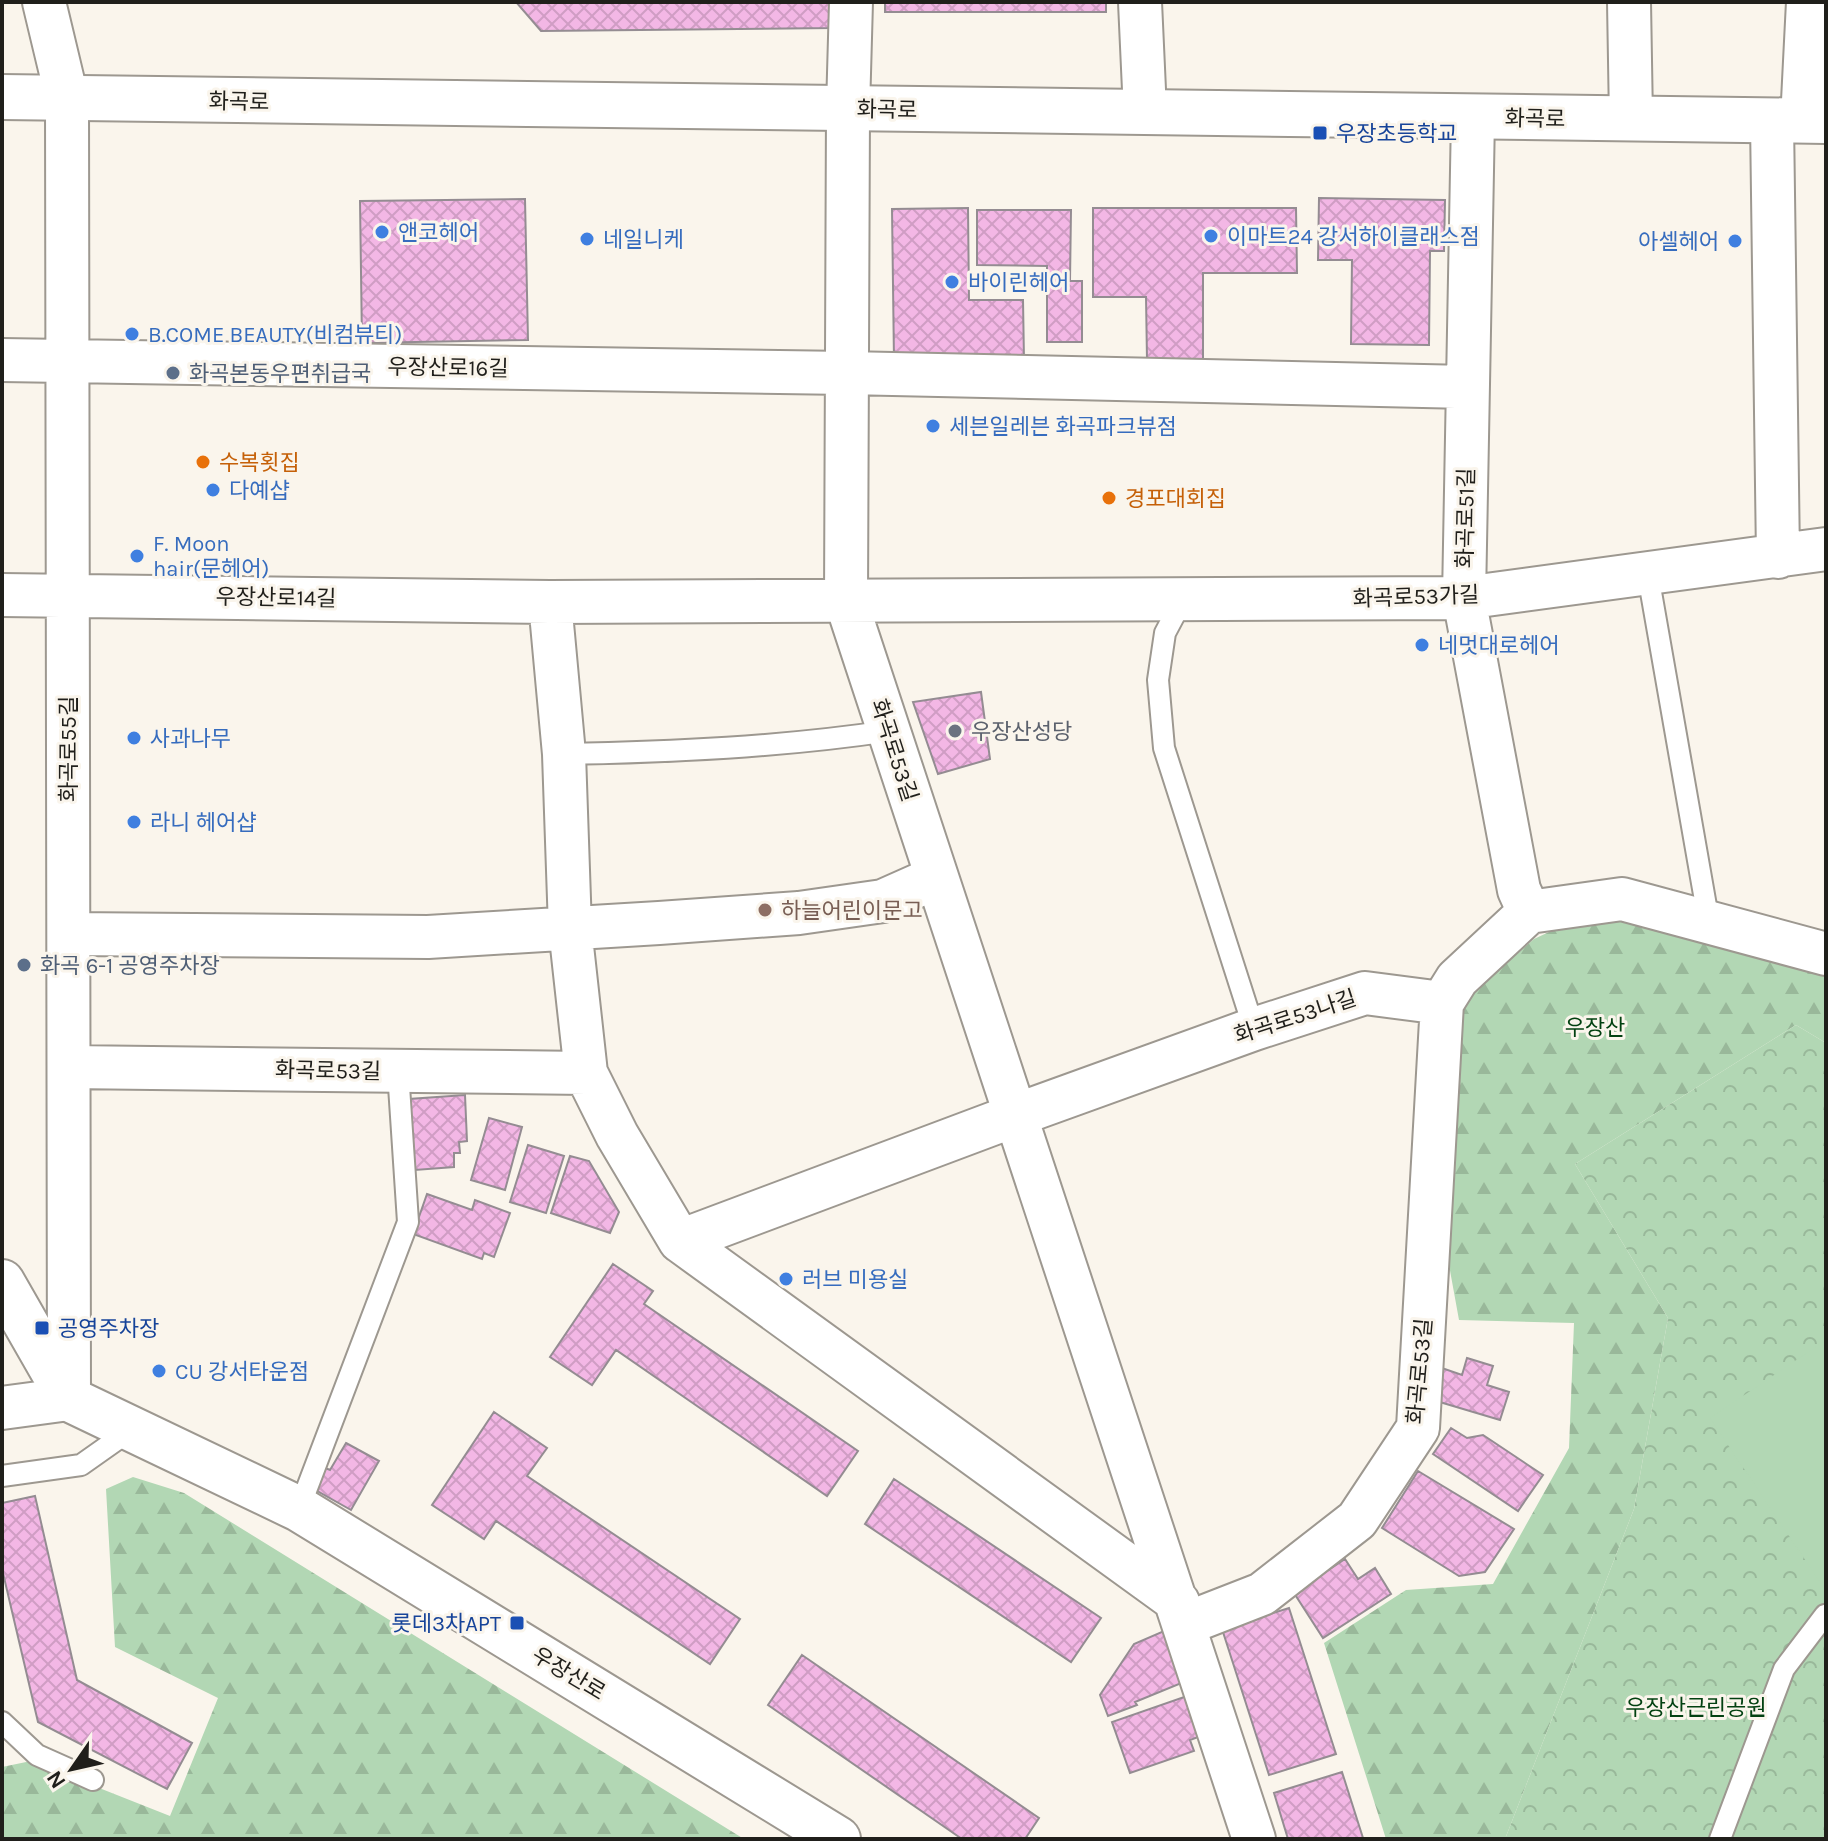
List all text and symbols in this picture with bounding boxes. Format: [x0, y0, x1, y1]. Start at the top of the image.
street label: 화곡로 [208, 88, 270, 116]
street label: 화곡로 [856, 96, 918, 124]
street label: 화곡로 [1504, 105, 1566, 133]
place label: 우장초등학교 [1336, 121, 1457, 147]
marker: 우장초등학교 [1311, 124, 1329, 142]
place label: 앤코헤어 [398, 220, 479, 246]
marker: 앤코헤어 [373, 223, 391, 241]
place label: 이마트24 강서하이클래스점 [1227, 224, 1480, 250]
place label: 네일니케 [603, 227, 684, 253]
marker: 이마트24 강서하이클래스점 [1202, 227, 1220, 245]
place label: 아셀헤어 [1638, 229, 1719, 255]
marker: 네일니케 [578, 230, 596, 248]
marker: 아셀헤어 [1726, 232, 1744, 250]
place label: 바이린헤어 [968, 270, 1069, 296]
marker: 바이린헤어 [943, 273, 961, 291]
place label: B.COME BEAUTY(비컴뷰티) [148, 322, 402, 348]
marker: B.COME BEAUTY(비컴뷰티) [123, 325, 141, 343]
street label: 우장산로16길 [387, 354, 509, 382]
place label: 화곡본동우편취급국 [189, 361, 371, 387]
marker: 화곡본동우편취급국 [164, 364, 182, 382]
place label: 세븐일레븐 화곡파크뷰점 [949, 414, 1177, 440]
marker: 세븐일레븐 화곡파크뷰점 [924, 417, 942, 435]
place label: 수복횟집 [219, 450, 300, 476]
marker: 수복횟집 [194, 453, 212, 471]
street label: 화곡로51길 [1452, 467, 1480, 569]
place label: 다예샵 [229, 478, 290, 504]
marker: 다예샵 [204, 481, 222, 499]
place label: 경포대회집 [1125, 486, 1226, 512]
marker: 경포대회집 [1100, 489, 1118, 507]
place label: F. Moon hair(문헤어) [153, 531, 269, 582]
marker: F. Moon hair(문헤어) [128, 547, 146, 565]
street label: 화곡로53가길 [1352, 582, 1480, 612]
street label: 우장산로14길 [215, 584, 337, 612]
place label: 네멋대로헤어 [1438, 633, 1559, 659]
marker: 네멋대로헤어 [1413, 636, 1431, 654]
street label: 화곡로55길 [56, 696, 82, 802]
street label: 화곡로53길 [865, 696, 923, 805]
place label: 우장산성당 [971, 719, 1072, 745]
marker: 우장산성당 [946, 722, 964, 740]
place label: 사과나무 [150, 726, 231, 752]
marker: 사과나무 [125, 729, 143, 747]
place label: 라니 헤어샵 [150, 810, 256, 836]
marker: 라니 헤어샵 [125, 813, 143, 831]
place label: 하늘어린이문고 [781, 898, 923, 924]
marker: 하늘어린이문고 [756, 901, 774, 919]
place label: 화곡 6-1 공영주차장 [40, 953, 220, 979]
marker: 화곡 6-1 공영주차장 [15, 956, 33, 974]
street label: 화곡로53나길 [1231, 985, 1360, 1049]
park label: 우장산 [1565, 1015, 1625, 1041]
street label: 화곡로53길 [275, 1057, 381, 1085]
place label: 러브 미용실 [802, 1267, 908, 1293]
marker: 러브 미용실 [777, 1270, 795, 1288]
place label: 공영주차장 [58, 1316, 159, 1342]
street label: 화곡로53길 [1402, 1317, 1438, 1425]
marker: 공영주차장 [33, 1319, 51, 1337]
place label: CU 강서타운점 [175, 1359, 309, 1385]
marker: CU 강서타운점 [150, 1362, 168, 1380]
place label: 롯데3차APT [391, 1611, 501, 1637]
marker: 롯데3차APT [508, 1614, 526, 1632]
street label: 우장산로 [527, 1642, 610, 1706]
park label: 우장산근린공원 [1625, 1695, 1767, 1721]
north arrow [32, 1729, 112, 1809]
text: N [41, 1766, 71, 1793]

